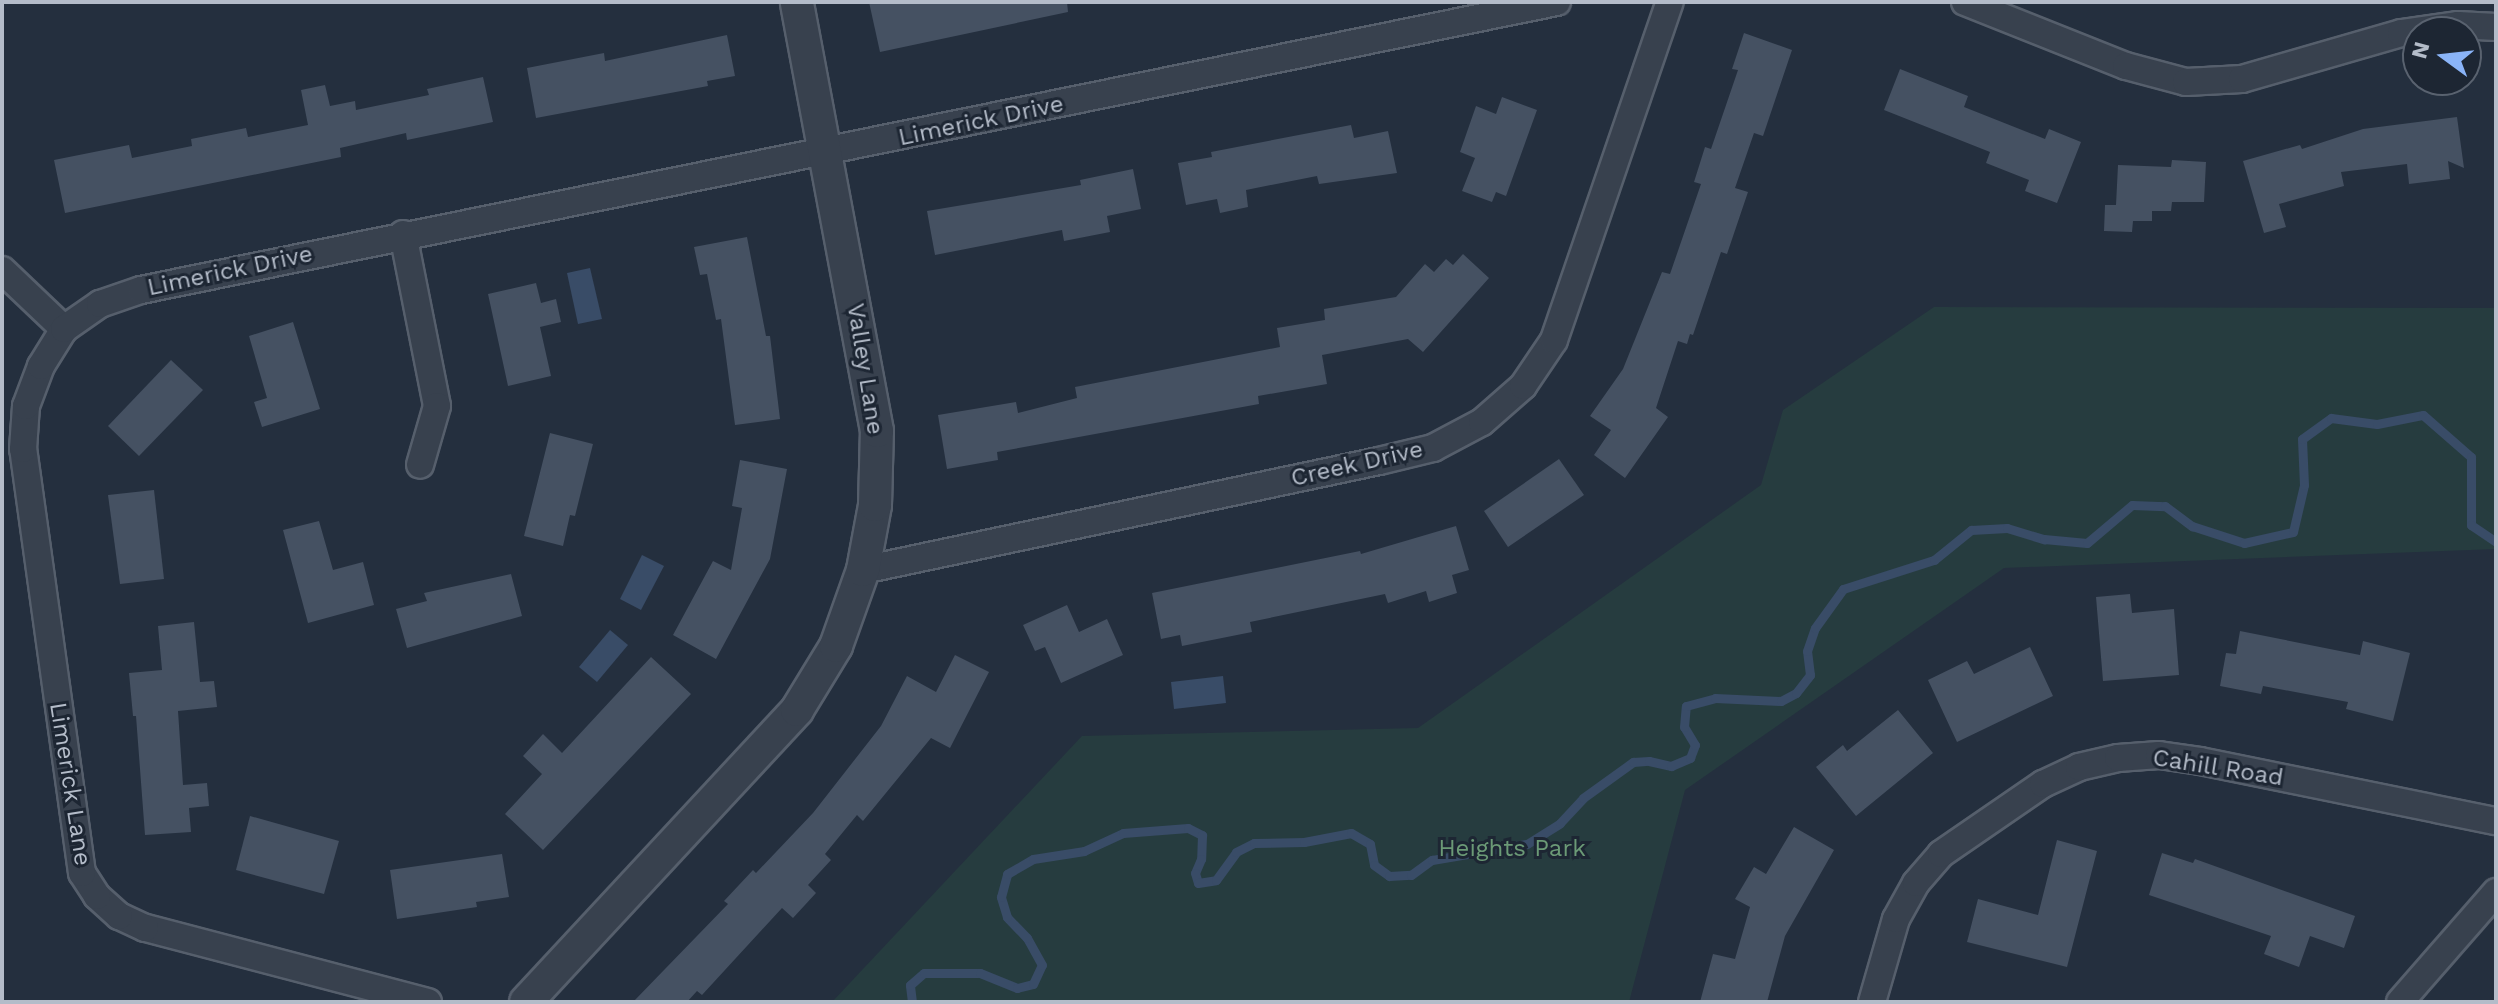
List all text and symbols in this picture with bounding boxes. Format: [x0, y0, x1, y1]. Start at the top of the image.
north arrow [2402, 16, 2482, 96]
text: N [2406, 39, 2434, 61]
street label: Limerick Drive [896, 89, 1066, 153]
street label: Limerick Drive [145, 239, 315, 303]
street label: Valley Lane [840, 301, 890, 437]
street label: Creek Drive [1288, 435, 1426, 493]
street label: Limerick Lane [43, 700, 97, 868]
street label: Cahill Road [2150, 743, 2286, 793]
park label: Heights Park [1438, 835, 1586, 863]

